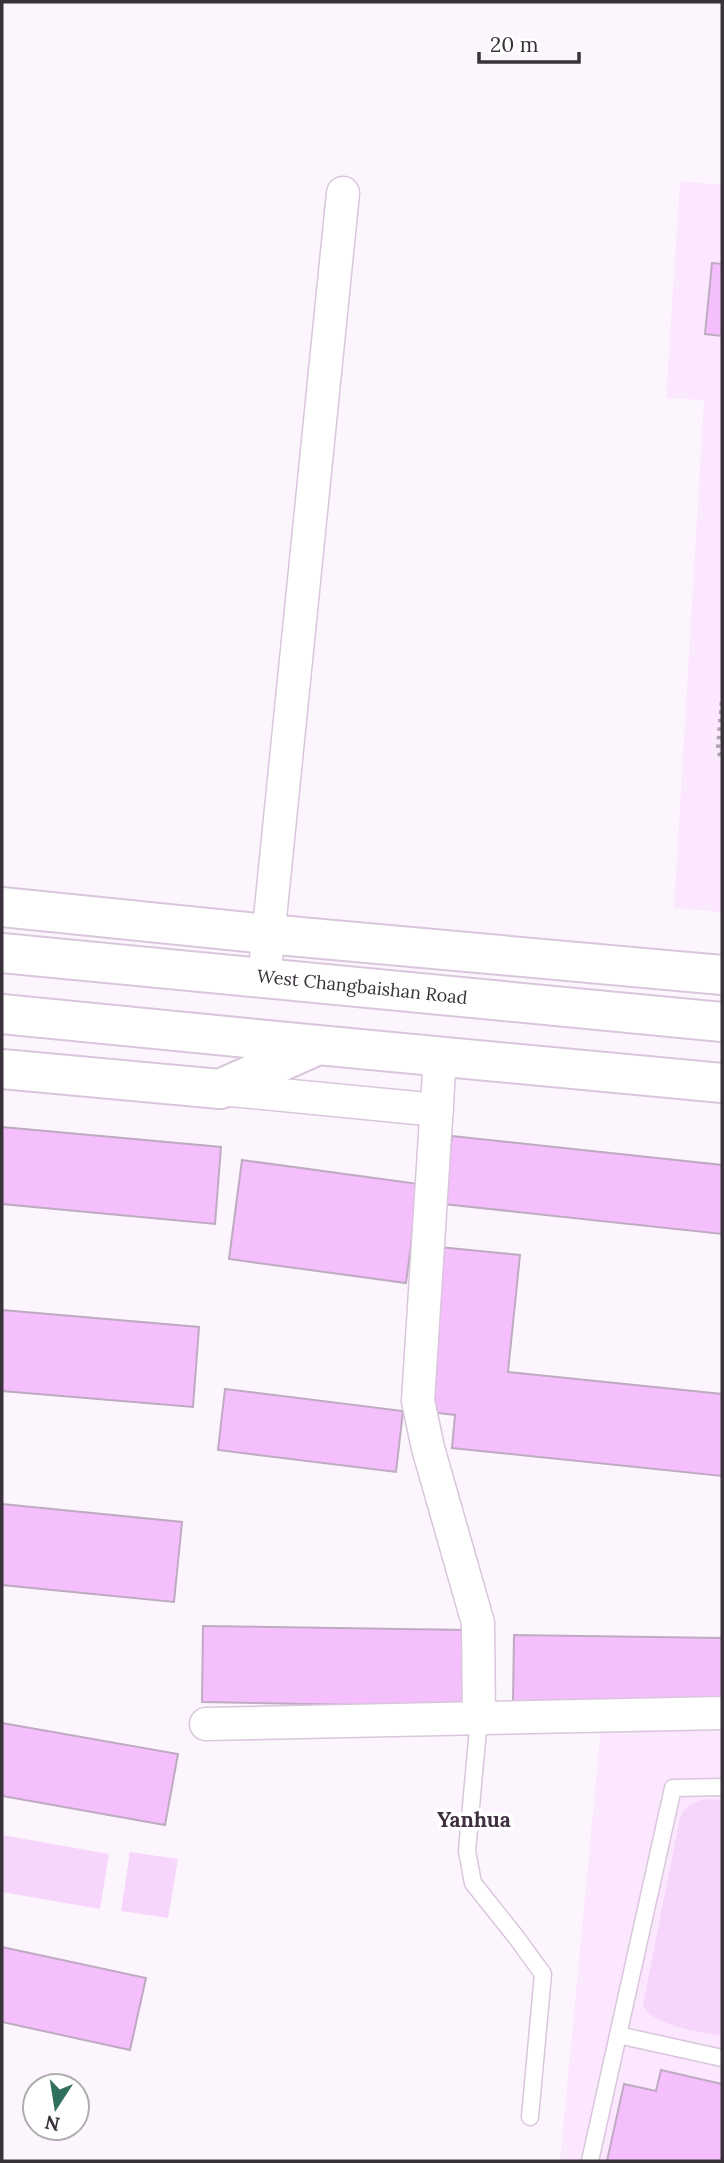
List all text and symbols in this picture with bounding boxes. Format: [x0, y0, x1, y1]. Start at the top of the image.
scale bar [479, 21, 579, 65]
text: 20 m [490, 31, 539, 58]
street label: West Changbaishan Road [256, 964, 469, 1009]
district label: Yanhua [437, 1806, 511, 1833]
north arrow [21, 2072, 91, 2142]
text: N [42, 2110, 62, 2137]

